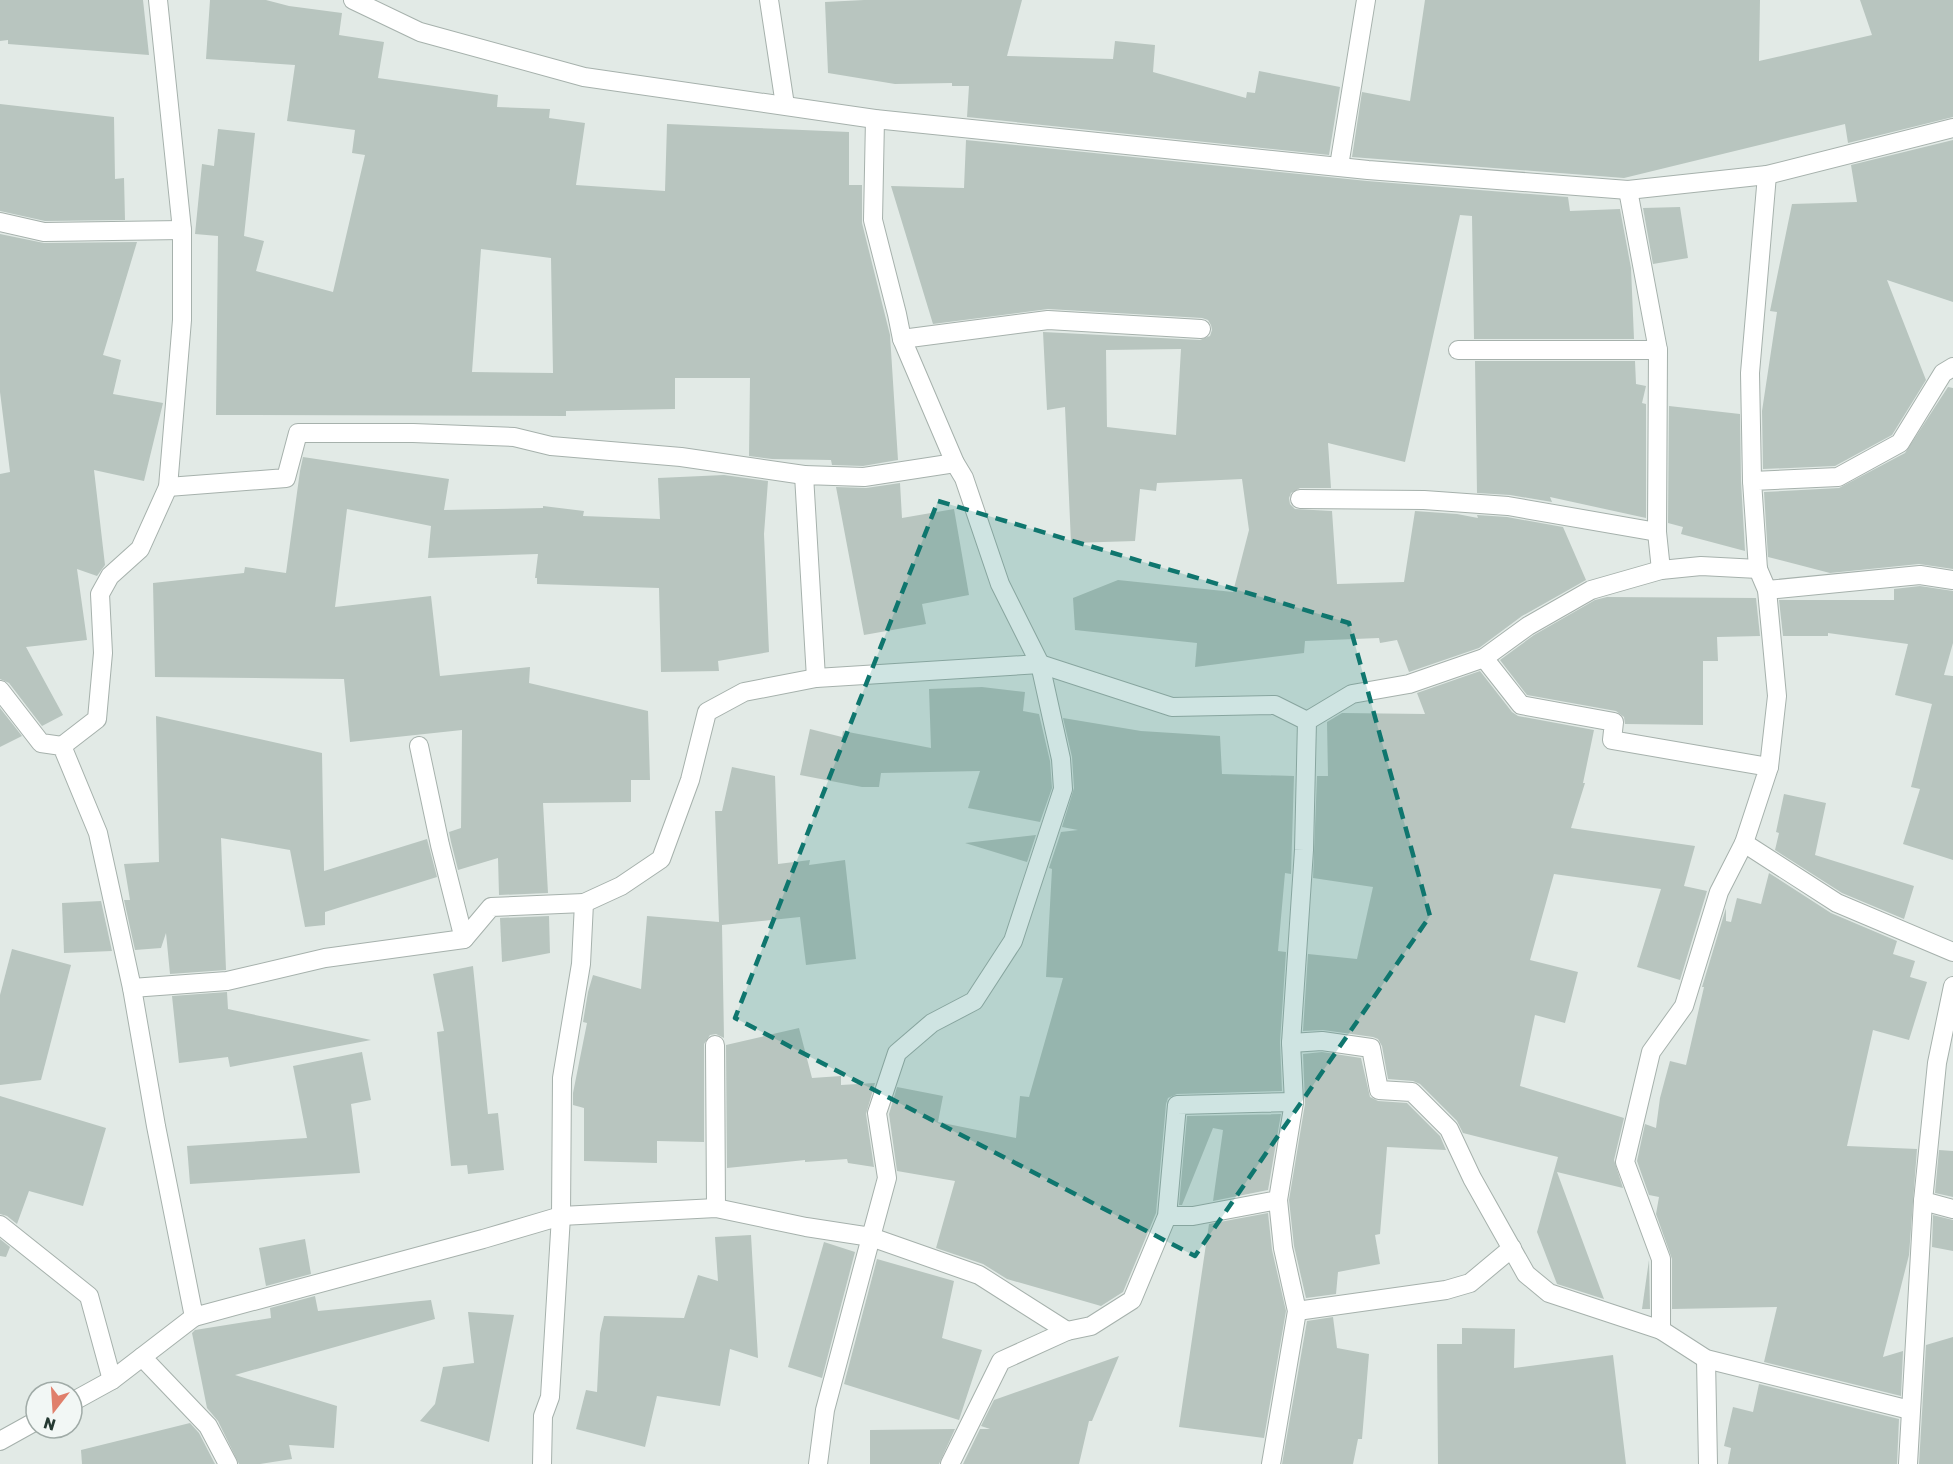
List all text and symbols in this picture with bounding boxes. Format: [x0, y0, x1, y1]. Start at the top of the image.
north arrow [24, 1380, 84, 1440]
text: N [41, 1413, 58, 1435]

